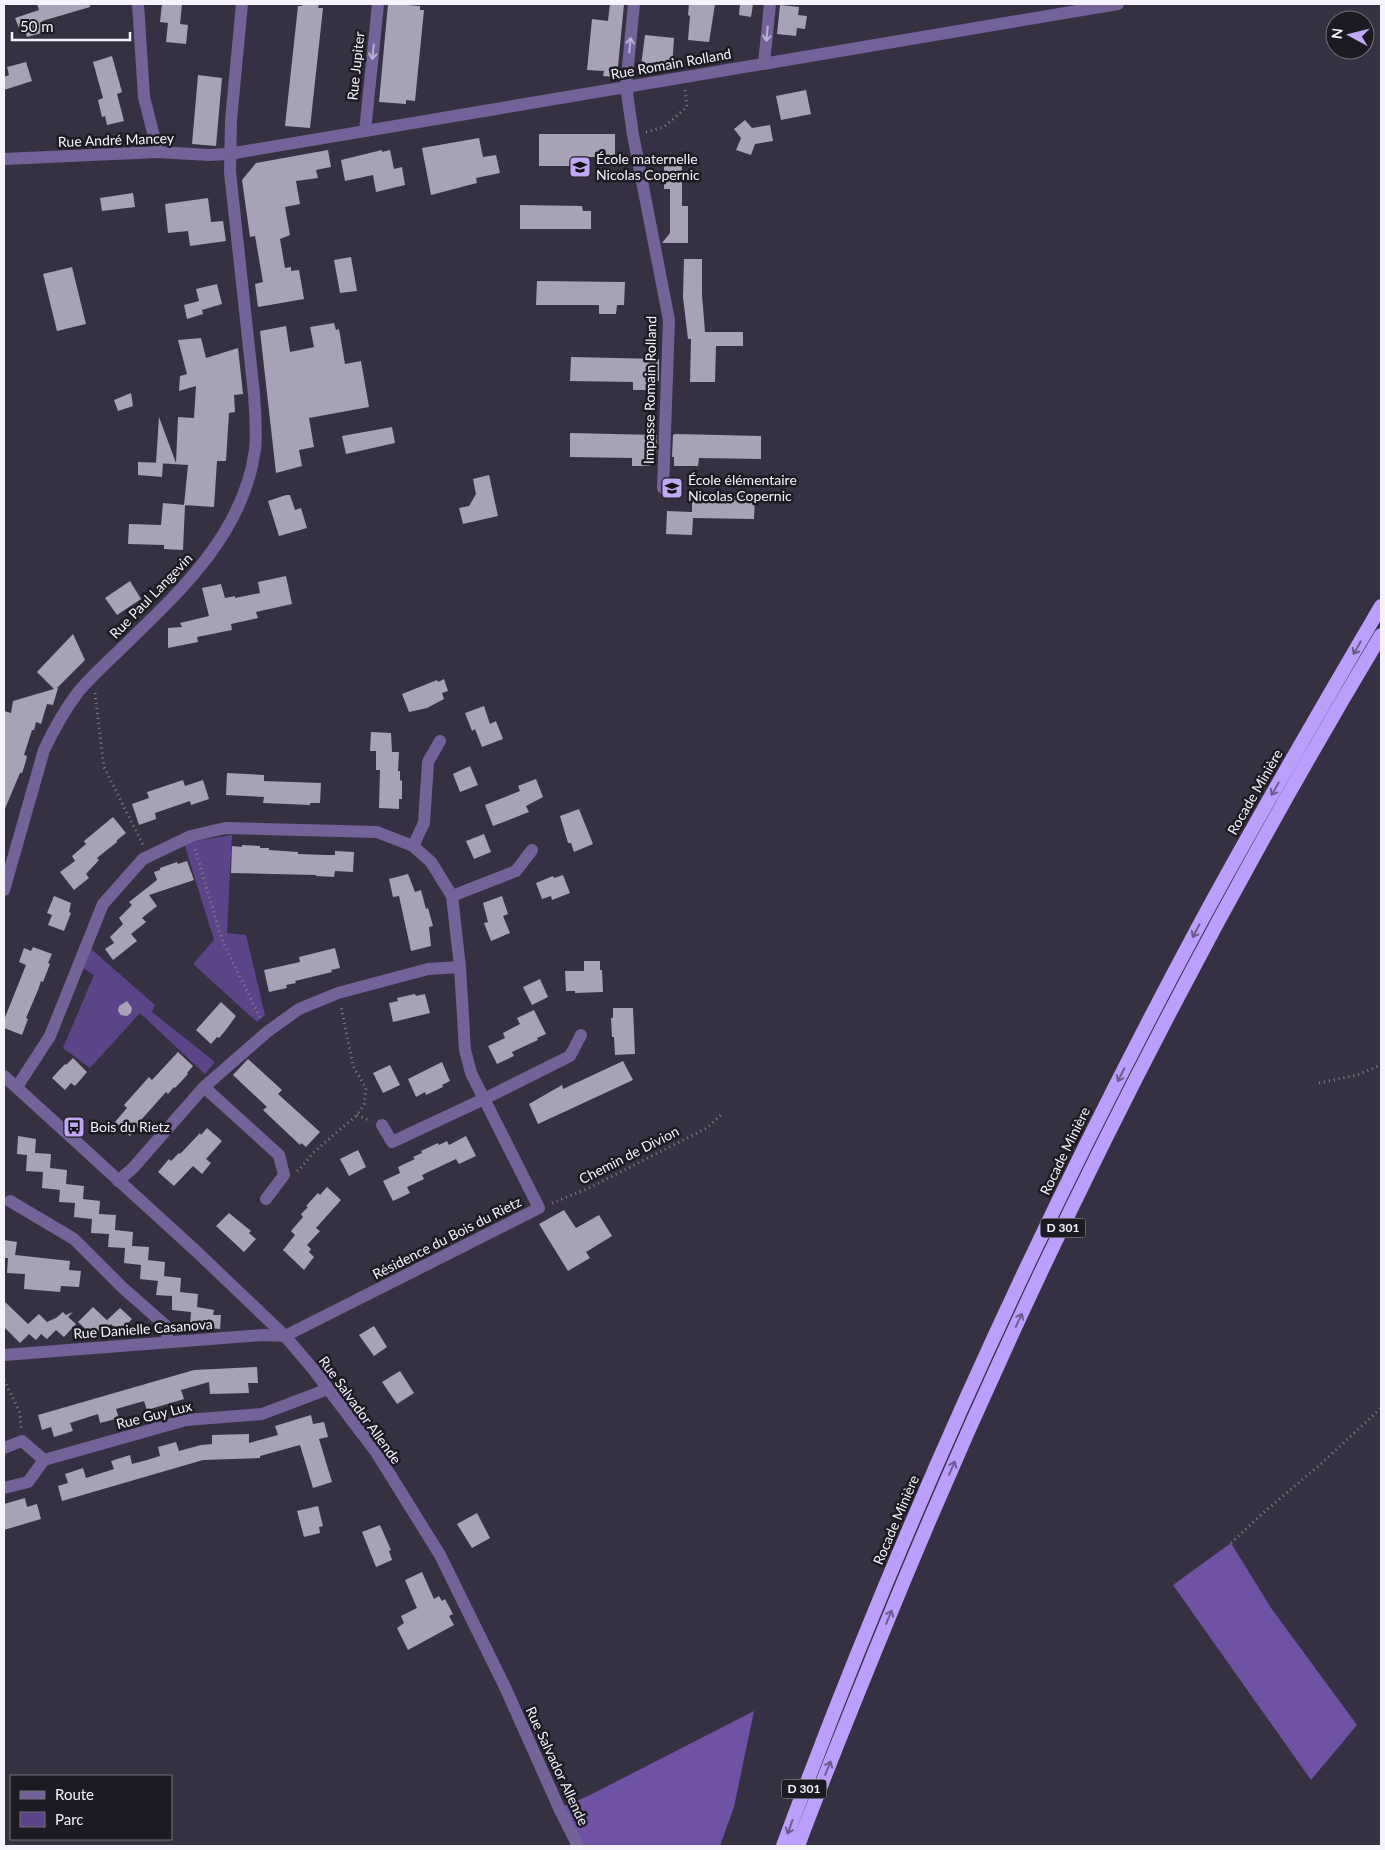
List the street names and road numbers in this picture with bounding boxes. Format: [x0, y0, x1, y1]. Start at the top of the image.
street label: Rue Jupiter [343, 31, 368, 101]
street label: Rue Romain Rolland [609, 45, 733, 82]
street label: Rue André Mancey [58, 129, 175, 150]
street label: Impasse Romain Rolland [640, 316, 659, 464]
street label: Rue Paul Langevin [106, 550, 196, 642]
street label: Rocade Minière [1223, 746, 1286, 837]
street label: Rocade Minière [1036, 1104, 1093, 1198]
street label: Chemin de Divion [576, 1122, 682, 1187]
street label: Résidence du Bois du Rietz [370, 1193, 524, 1283]
road number: D 301 [1040, 1218, 1086, 1238]
street label: Rue Danielle Casanova [73, 1315, 213, 1342]
street label: Rue Salvador Allende [316, 1352, 405, 1467]
street label: Rue Guy Lux [114, 1397, 193, 1432]
street label: Rocade Minière [869, 1472, 922, 1567]
street label: Rue Salvador Allende [522, 1704, 592, 1828]
road number: D 301 [782, 1780, 826, 1798]

